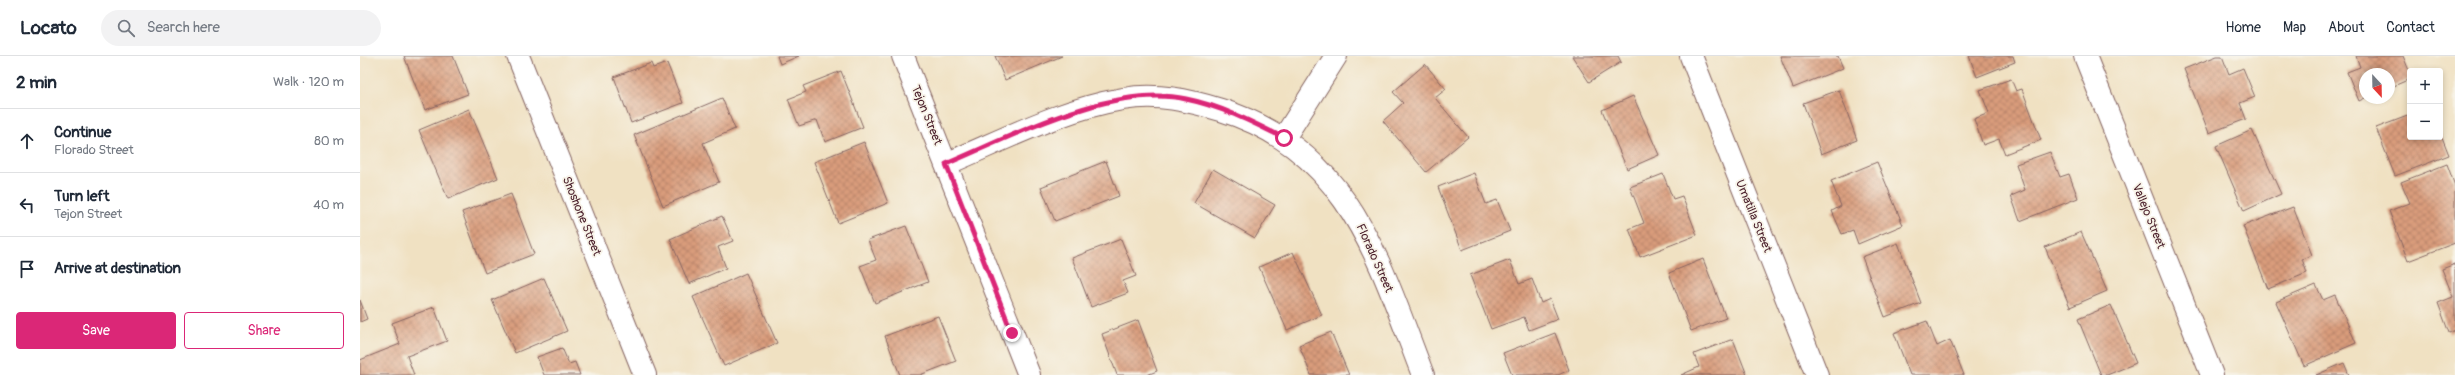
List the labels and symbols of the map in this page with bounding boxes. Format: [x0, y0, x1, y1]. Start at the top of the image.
north arrow [2359, 68, 2395, 104]
street label: Tejon Street [908, 83, 945, 147]
route start [1275, 129, 1293, 147]
street label: Shoshone Street [559, 174, 604, 258]
street label: Umatilla Street [1732, 178, 1775, 255]
street label: Vallejo Street [2129, 182, 2168, 251]
street label: Florado Street [1353, 222, 1396, 295]
route end [1003, 324, 1021, 342]

